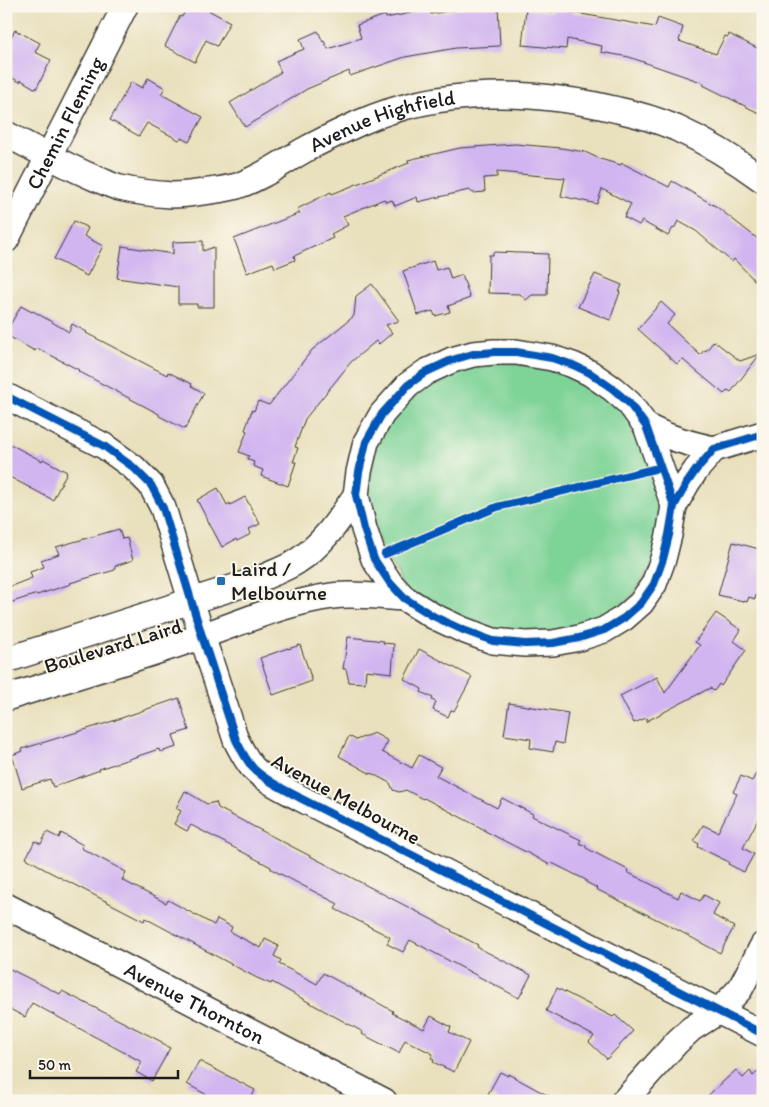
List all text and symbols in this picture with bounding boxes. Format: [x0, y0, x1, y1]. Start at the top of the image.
street label: Chemin Fleming [21, 52, 109, 194]
street label: Avenue Highfield [305, 84, 457, 157]
place label: Laird / Melbourne [231, 556, 327, 605]
marker: Laird / Melbourne [215, 575, 227, 587]
street label: Boulevard Laird [41, 613, 185, 678]
street label: Avenue Melbourne [268, 747, 425, 850]
street label: Avenue Thornton [120, 956, 269, 1049]
scale bar [30, 1047, 178, 1079]
text: 50 m [38, 1056, 71, 1074]

